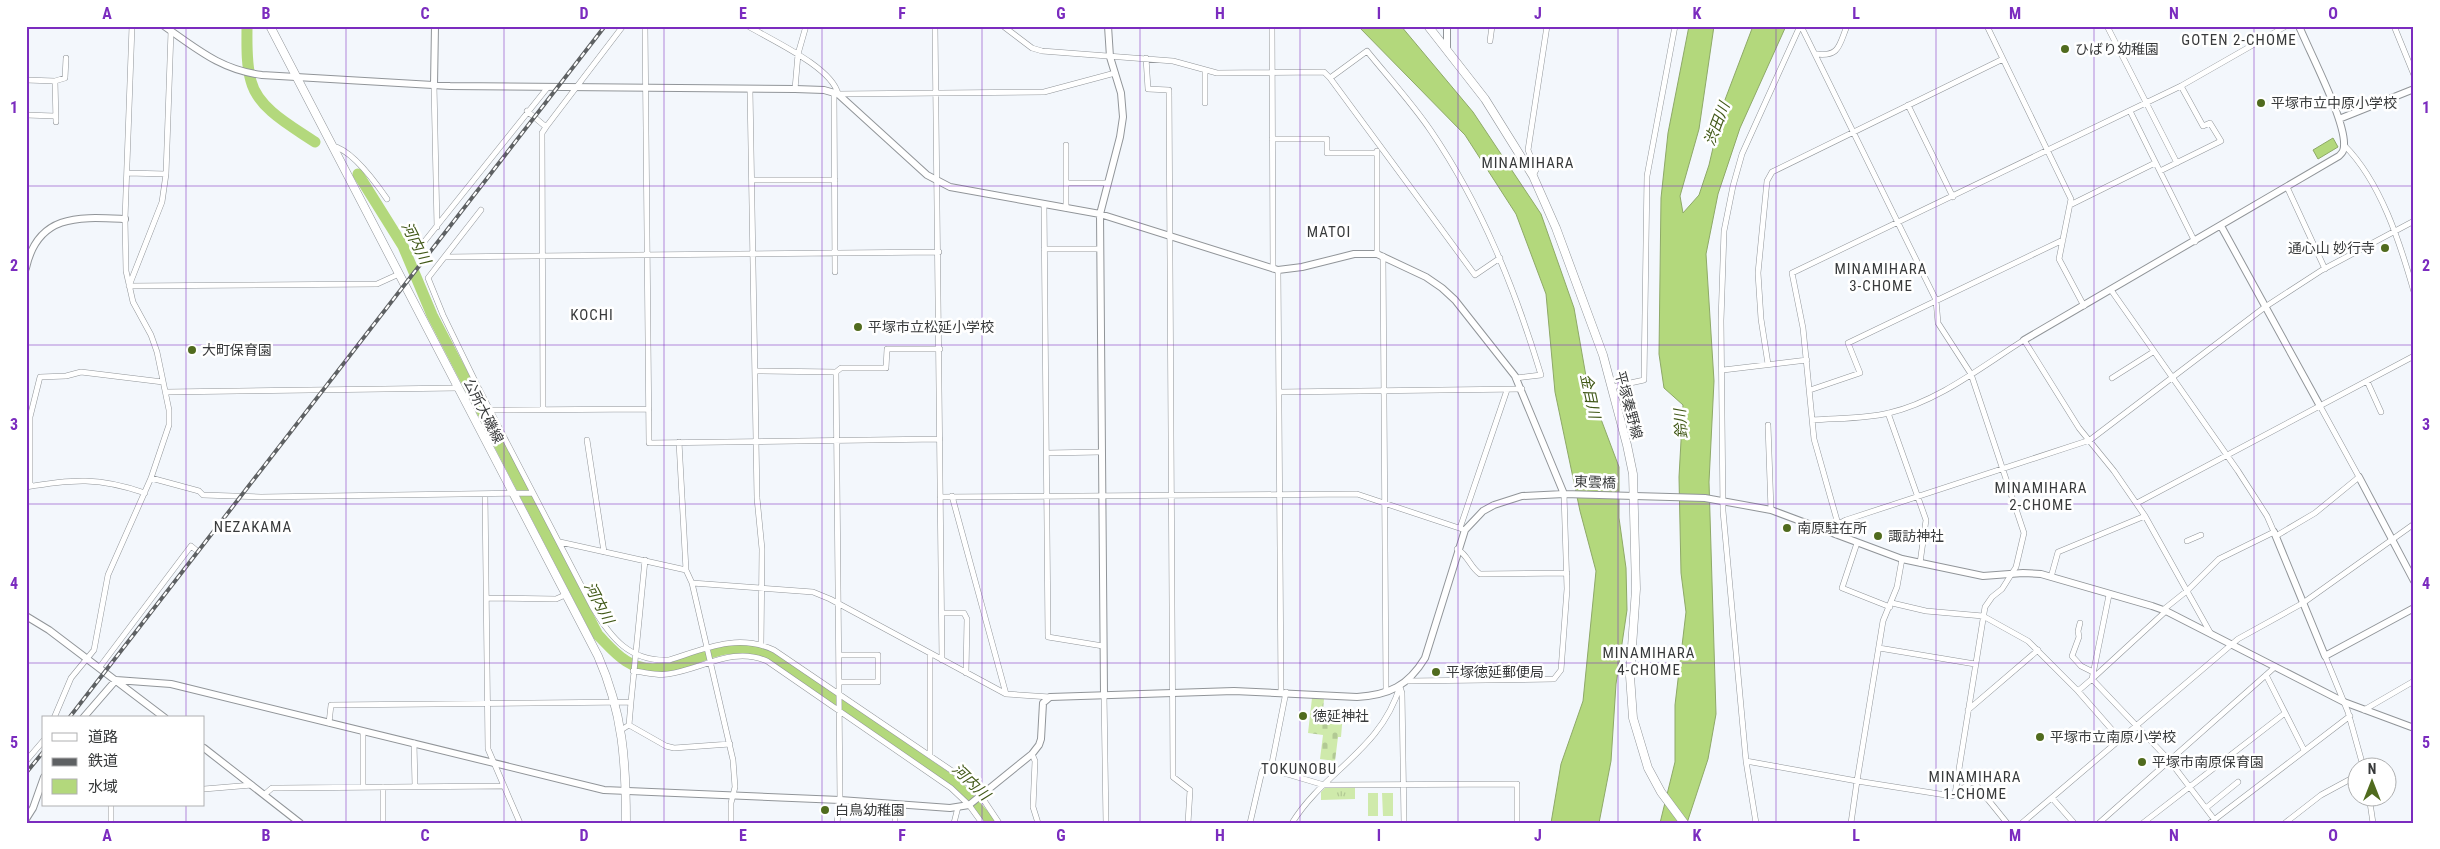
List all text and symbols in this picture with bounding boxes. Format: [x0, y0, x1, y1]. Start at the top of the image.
text: A [102, 4, 112, 23]
text: B [262, 4, 271, 23]
text: C [420, 4, 430, 23]
text: D [579, 4, 589, 23]
text: E [739, 4, 747, 23]
text: F [898, 4, 906, 23]
text: G [1056, 4, 1066, 23]
text: H [1215, 4, 1225, 23]
text: I [1377, 4, 1381, 23]
text: J [1534, 4, 1542, 23]
text: K [1693, 4, 1702, 23]
text: L [1852, 4, 1860, 23]
text: M [2009, 4, 2021, 23]
text: N [2169, 4, 2179, 23]
text: O [2328, 4, 2338, 23]
district label: GOTEN 2-CHOME [2181, 31, 2297, 49]
place label: ひばり幼稚園 [2075, 41, 2159, 57]
marker: ひばり幼稚園 [2059, 43, 2071, 55]
place label: 平塚市立中原小学校 [2271, 95, 2397, 111]
marker: 平塚市立中原小学校 [2255, 97, 2267, 109]
text: 1 [10, 98, 18, 117]
water label: 渋田川 [1701, 98, 1734, 148]
text: 1 [2422, 98, 2430, 117]
district label: MINAMIHARA [1482, 154, 1574, 172]
water label: 河内川 [398, 219, 435, 269]
district label: MATOI [1307, 223, 1351, 241]
place label: 通心山 妙行寺 [2288, 240, 2375, 256]
marker: 通心山 妙行寺 [2379, 242, 2391, 254]
text: 2 [10, 256, 18, 275]
text: 2 [2422, 256, 2430, 275]
district label: MINAMIHARA 3-CHOME [1835, 260, 1927, 295]
district label: KOCHI [570, 306, 614, 324]
place label: 平塚市立松延小学校 [868, 319, 994, 335]
marker: 平塚市立松延小学校 [852, 321, 864, 333]
place label: 大町保育園 [202, 342, 272, 358]
marker: 大町保育園 [186, 344, 198, 356]
street label: 平塚秦野線 [1612, 369, 1646, 441]
water label: 金目川 [1577, 372, 1604, 422]
street label: 公所大磯線 [461, 376, 507, 446]
water label: 鈴川 [1671, 406, 1691, 440]
text: 3 [10, 415, 18, 434]
text: 3 [2422, 415, 2430, 434]
street label: 東雲橋 [1574, 473, 1616, 491]
district label: MINAMIHARA 2-CHOME [1995, 479, 2087, 514]
district label: NEZAKAMA [214, 518, 292, 536]
place label: 南原駐在所 [1797, 520, 1867, 536]
marker: 南原駐在所 [1781, 522, 1793, 534]
place label: 諏訪神社 [1888, 528, 1944, 544]
marker: 諏訪神社 [1872, 530, 1884, 542]
text: 4 [10, 574, 18, 593]
text: 4 [2422, 574, 2430, 593]
water label: 河内川 [580, 579, 618, 629]
district label: MINAMIHARA 4-CHOME [1603, 644, 1695, 679]
place label: 平塚徳延郵便局 [1446, 664, 1544, 680]
marker: 平塚徳延郵便局 [1430, 666, 1442, 678]
place label: 徳延神社 [1313, 708, 1369, 724]
marker: 徳延神社 [1297, 710, 1309, 722]
legend [42, 716, 205, 806]
text: 道路 [88, 728, 118, 746]
place label: 平塚市立南原小学校 [2050, 729, 2176, 745]
marker: 平塚市立南原小学校 [2034, 731, 2046, 743]
text: 5 [10, 733, 18, 752]
text: 5 [2422, 733, 2430, 752]
text: 鉄道 [88, 752, 118, 770]
place label: 平塚市南原保育園 [2152, 754, 2264, 770]
marker: 平塚市南原保育園 [2136, 756, 2148, 768]
north arrow [2348, 756, 2398, 806]
water label: 河内川 [949, 760, 995, 805]
district label: TOKUNOBU [1261, 760, 1337, 778]
text: N [2368, 761, 2376, 777]
district label: MINAMIHARA 1-CHOME [1929, 768, 2021, 803]
text: 水域 [88, 778, 118, 796]
place label: 白鳥幼稚園 [835, 802, 905, 818]
marker: 白鳥幼稚園 [819, 804, 831, 816]
text: A [102, 826, 112, 845]
text: B [262, 826, 271, 845]
text: C [420, 826, 430, 845]
text: D [579, 826, 589, 845]
text: E [739, 826, 747, 845]
text: F [898, 826, 906, 845]
text: G [1056, 826, 1066, 845]
text: H [1215, 826, 1225, 845]
text: I [1377, 826, 1381, 845]
text: J [1534, 826, 1542, 845]
text: K [1693, 826, 1702, 845]
text: L [1852, 826, 1860, 845]
text: M [2009, 826, 2021, 845]
text: N [2169, 826, 2179, 845]
text: O [2328, 826, 2338, 845]

